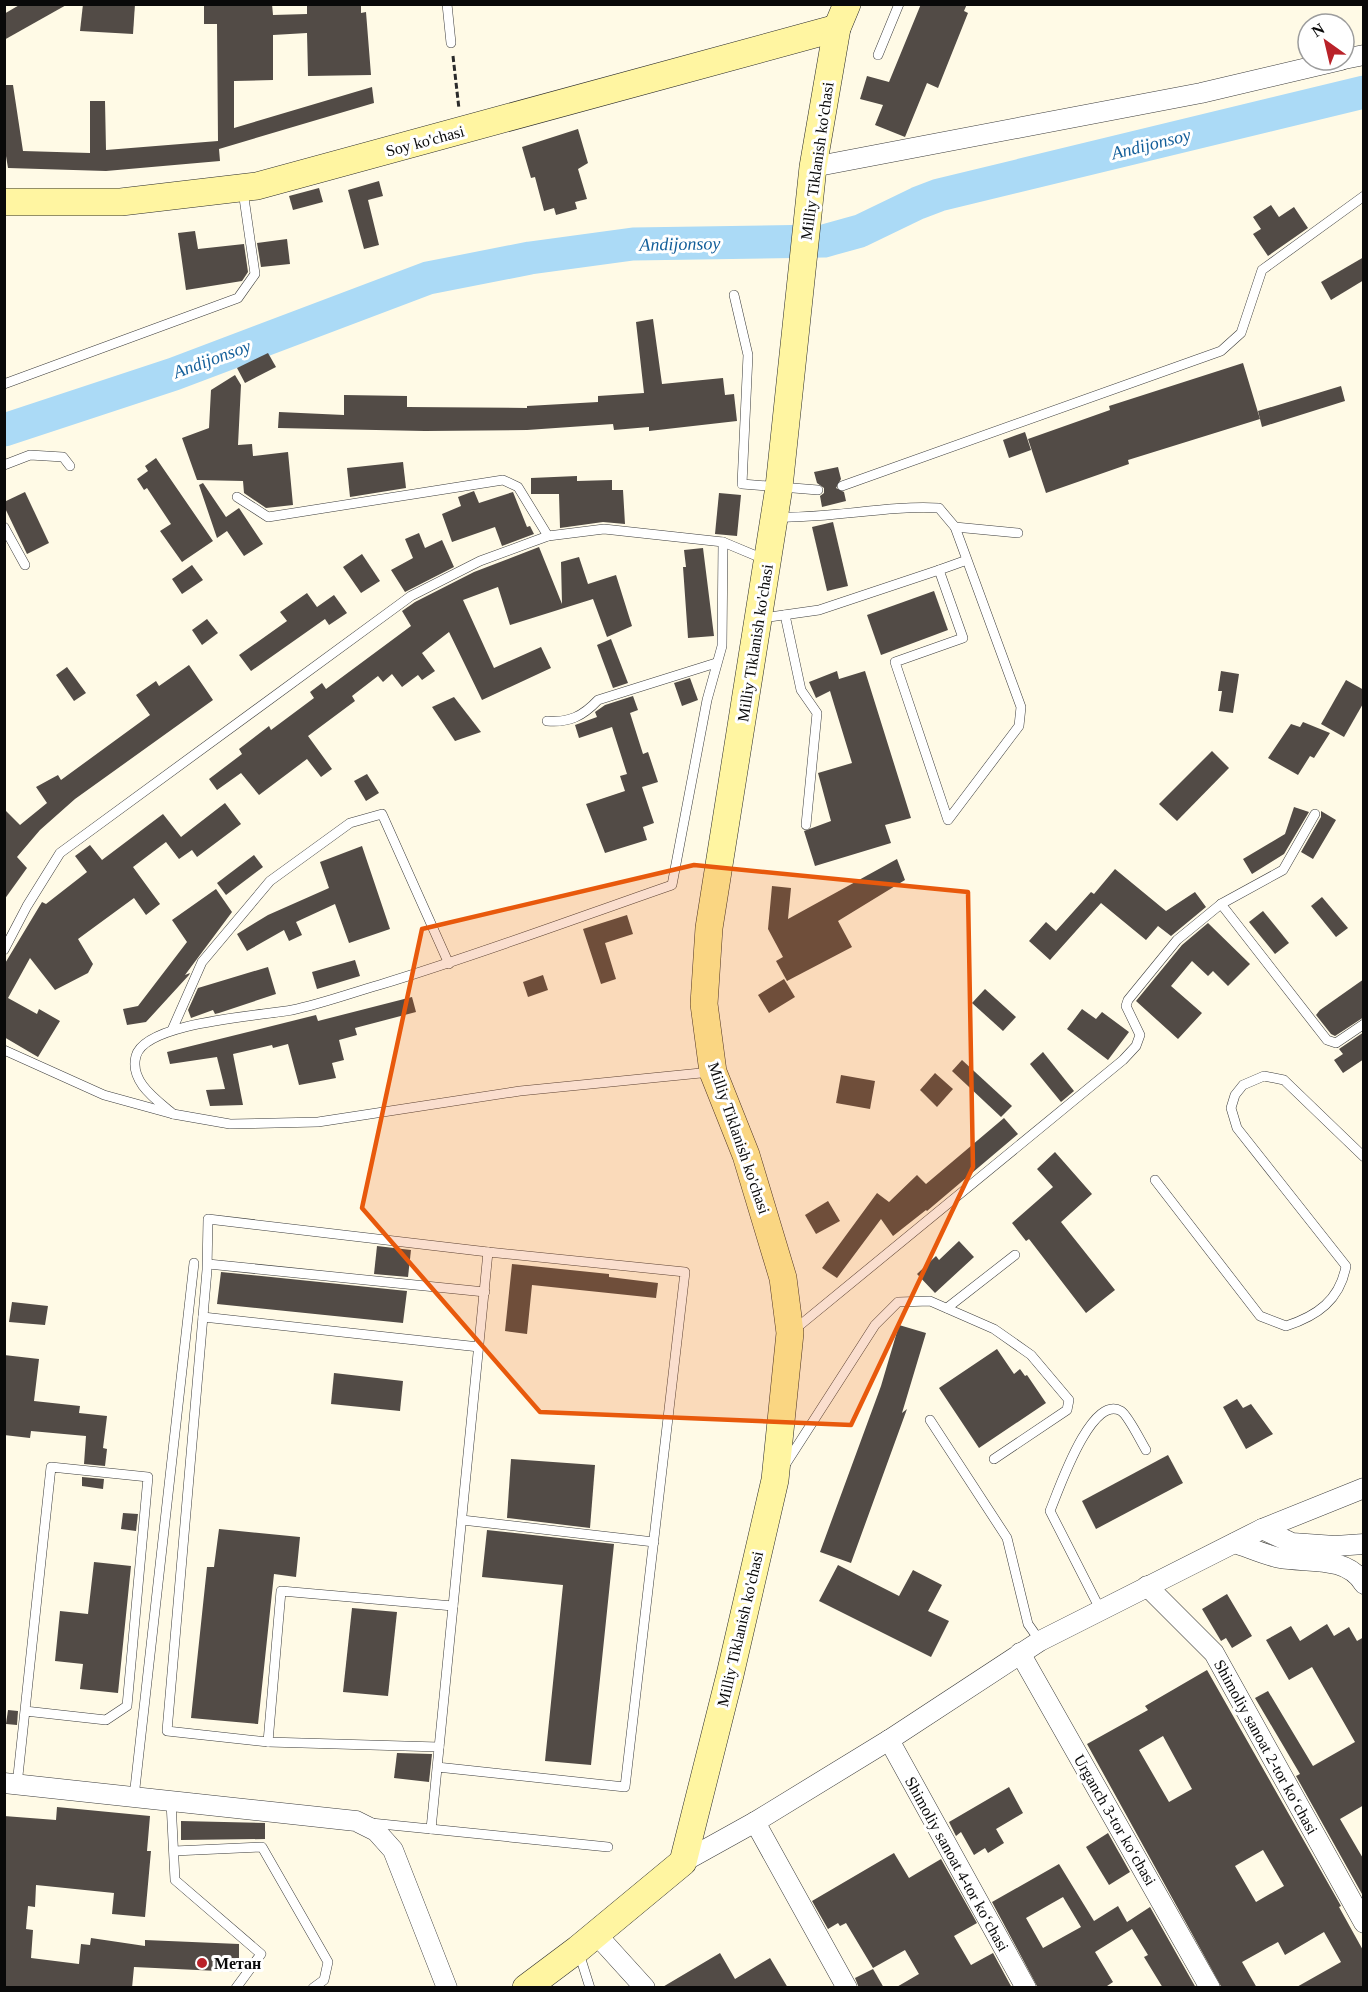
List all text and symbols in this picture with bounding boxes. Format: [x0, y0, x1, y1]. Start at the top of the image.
north arrow [1296, 12, 1356, 72]
text: N [1308, 19, 1328, 40]
street label: Milliy Tiklanish ko'chasi [797, 80, 838, 241]
street label: Soy ko'chasi [384, 122, 467, 161]
water label: Andijonsoy [1108, 124, 1193, 164]
water label: Andijonsoy [638, 233, 721, 255]
water label: Andijonsoy [170, 336, 253, 383]
street label: Milliy Tiklanish ko'chasi [734, 562, 777, 723]
street label: Milliy Tiklanish ko'chasi [704, 1060, 773, 1217]
street label: Milliy Tiklanish ko'chasi [714, 1549, 767, 1709]
street label: Shimoliy sanoat 2-tor koʻchasi [1210, 1657, 1321, 1838]
street label: Urganch 3-tor koʻchasi [1070, 1752, 1160, 1889]
street label: Shimoliy sanoat 4-tor koʻchasi [901, 1774, 1012, 1955]
place label: Метан [214, 1955, 261, 1972]
marker: Метан [195, 1956, 209, 1970]

